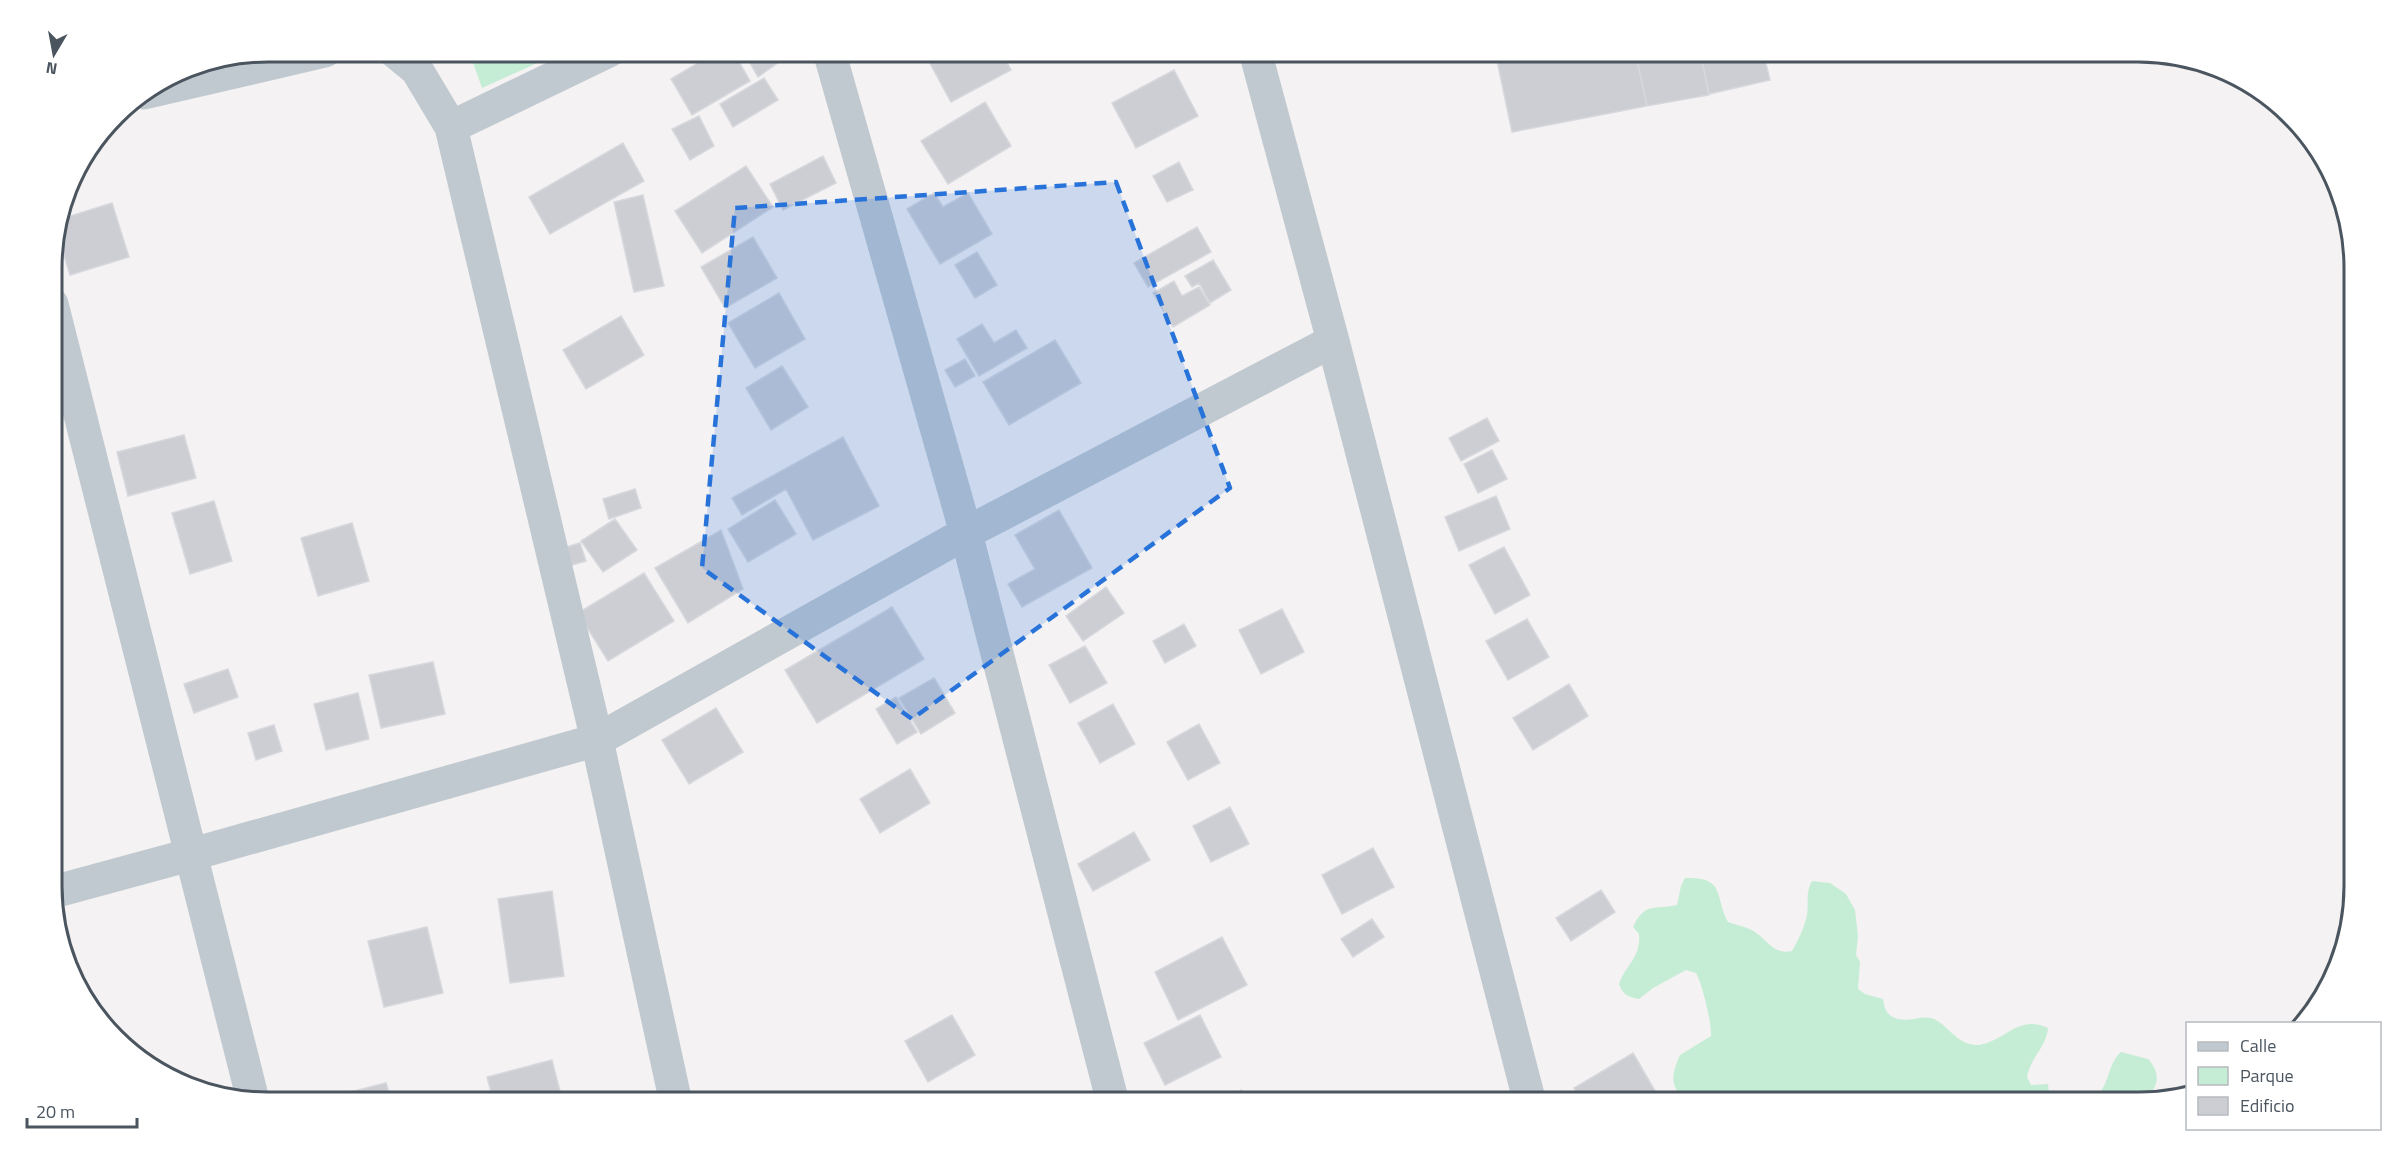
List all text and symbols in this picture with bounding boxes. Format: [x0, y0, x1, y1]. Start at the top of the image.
north arrow [24, 24, 84, 84]
text: N [44, 56, 59, 82]
legend [2186, 1022, 2381, 1130]
text: Calle [2240, 1032, 2276, 1059]
text: Parque [2240, 1062, 2294, 1089]
scale bar [27, 1091, 136, 1129]
text: Edificio [2240, 1092, 2294, 1119]
text: 20 m [36, 1098, 75, 1125]

